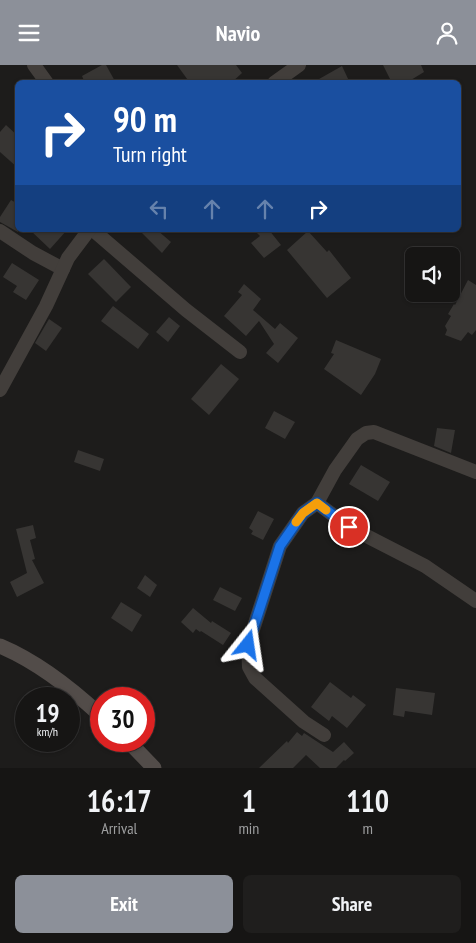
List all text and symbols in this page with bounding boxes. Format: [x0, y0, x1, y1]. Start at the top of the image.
icon: menu [15, 19, 43, 47]
text: Navio [216, 19, 260, 47]
icon: person [433, 19, 461, 47]
text: 90 m [113, 96, 177, 142]
icon: right [30, 100, 95, 165]
text: Turn right [113, 140, 187, 168]
icon: left [145, 195, 173, 223]
icon: ahead [198, 195, 226, 223]
icon: ahead [251, 195, 279, 223]
icon: right [304, 195, 332, 223]
map controls [405, 247, 460, 302]
button: sound [405, 247, 460, 302]
pin [328, 506, 370, 548]
icon: arrive [335, 513, 363, 541]
position arrow [221, 618, 273, 670]
speed limit sign: 30 [90, 687, 155, 752]
text: 19 [36, 697, 59, 729]
text: km/h [37, 724, 58, 739]
text: 16:17 [87, 781, 152, 820]
text: 1 [242, 781, 256, 820]
text: 110 [346, 781, 389, 820]
text: Arrival [101, 818, 137, 838]
text: min [238, 818, 259, 838]
text: m [362, 818, 373, 838]
button: Exit [15, 875, 233, 933]
button: Share [243, 875, 461, 933]

